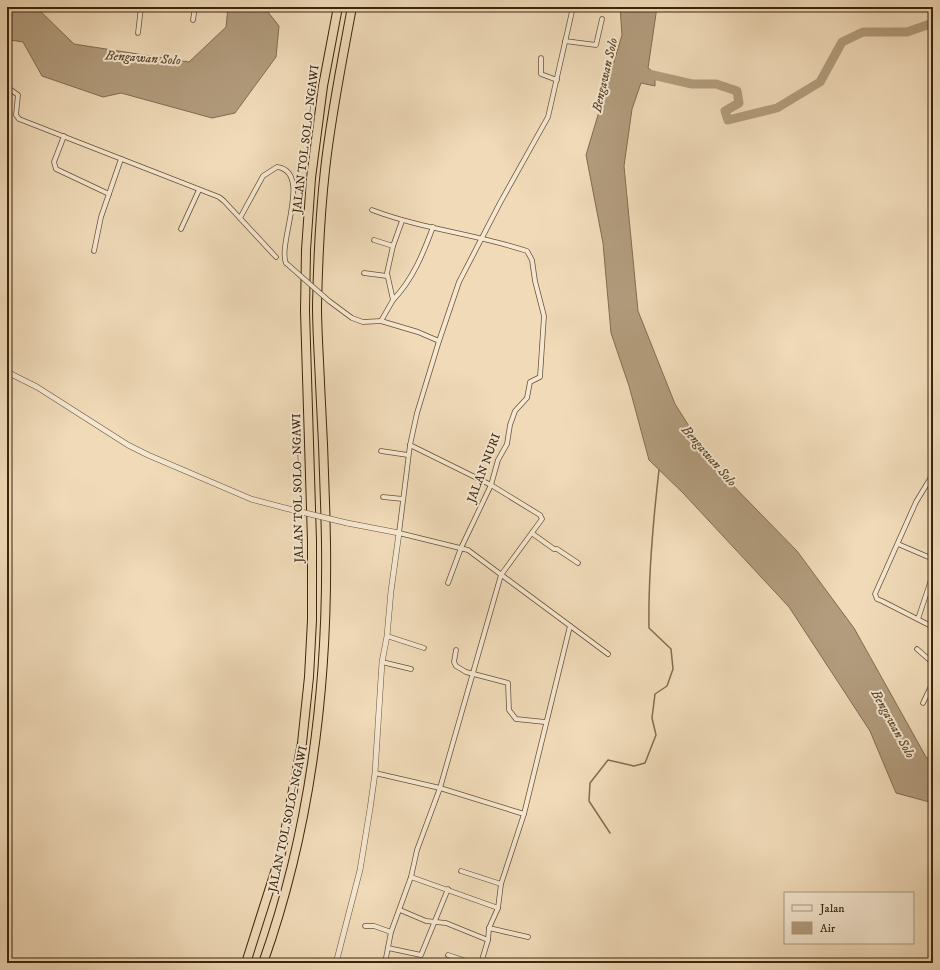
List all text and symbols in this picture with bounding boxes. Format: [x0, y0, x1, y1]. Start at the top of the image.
water label: Bengawan Solo [588, 36, 621, 115]
water label: Bengawan Solo [104, 47, 181, 69]
street label: JALAN TOL SOLO–NGAWI [289, 64, 323, 215]
street label: JALAN TOL SOLO–NGAWI [289, 413, 307, 564]
water label: Bengawan Solo [677, 421, 740, 490]
street label: JALAN NURI [464, 431, 504, 506]
water label: Bengawan Solo [867, 686, 918, 761]
street label: JALAN TOL SOLO–NGAWI [265, 744, 311, 895]
legend [784, 892, 914, 944]
text: Jalan [819, 901, 845, 916]
text: Air [820, 921, 836, 936]

